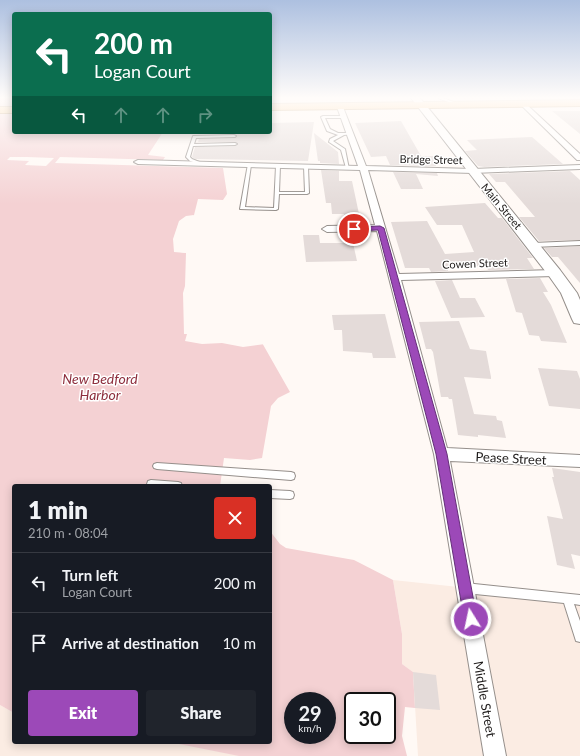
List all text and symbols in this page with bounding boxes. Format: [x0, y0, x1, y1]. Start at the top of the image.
text: 200 m [94, 26, 173, 60]
icon: left [28, 28, 80, 80]
text: Logan Court [94, 60, 191, 82]
icon: left [68, 104, 90, 126]
icon: ahead [110, 104, 132, 126]
icon: ahead [152, 104, 174, 126]
icon: right [194, 104, 216, 126]
street label: Bridge Street [399, 152, 463, 166]
street label: Main Street [479, 180, 525, 232]
pin [337, 212, 371, 246]
icon: arrive [343, 218, 365, 240]
street label: Cowen Street [442, 255, 508, 271]
water label: New Bedford Harbor [62, 370, 138, 403]
street label: Pease Street [475, 448, 547, 468]
text: 1 min [28, 495, 88, 524]
button: close [214, 497, 256, 539]
text: 210 m · 08:04 [28, 525, 108, 541]
text: Turn left [62, 566, 118, 584]
icon: left [28, 572, 50, 594]
text: 200 m [214, 574, 256, 592]
text: Logan Court [62, 584, 132, 600]
position arrow [450, 598, 492, 640]
icon: arrive [28, 632, 50, 654]
text: Arrive at destination [62, 634, 199, 652]
text: 10 m [222, 634, 256, 652]
street label: Middle Street [470, 660, 500, 739]
button: Exit [28, 690, 138, 736]
button: Share [146, 690, 256, 736]
speed limit sign: 30 [344, 692, 396, 744]
text: 29 [298, 701, 322, 725]
text: km/h [298, 722, 322, 734]

